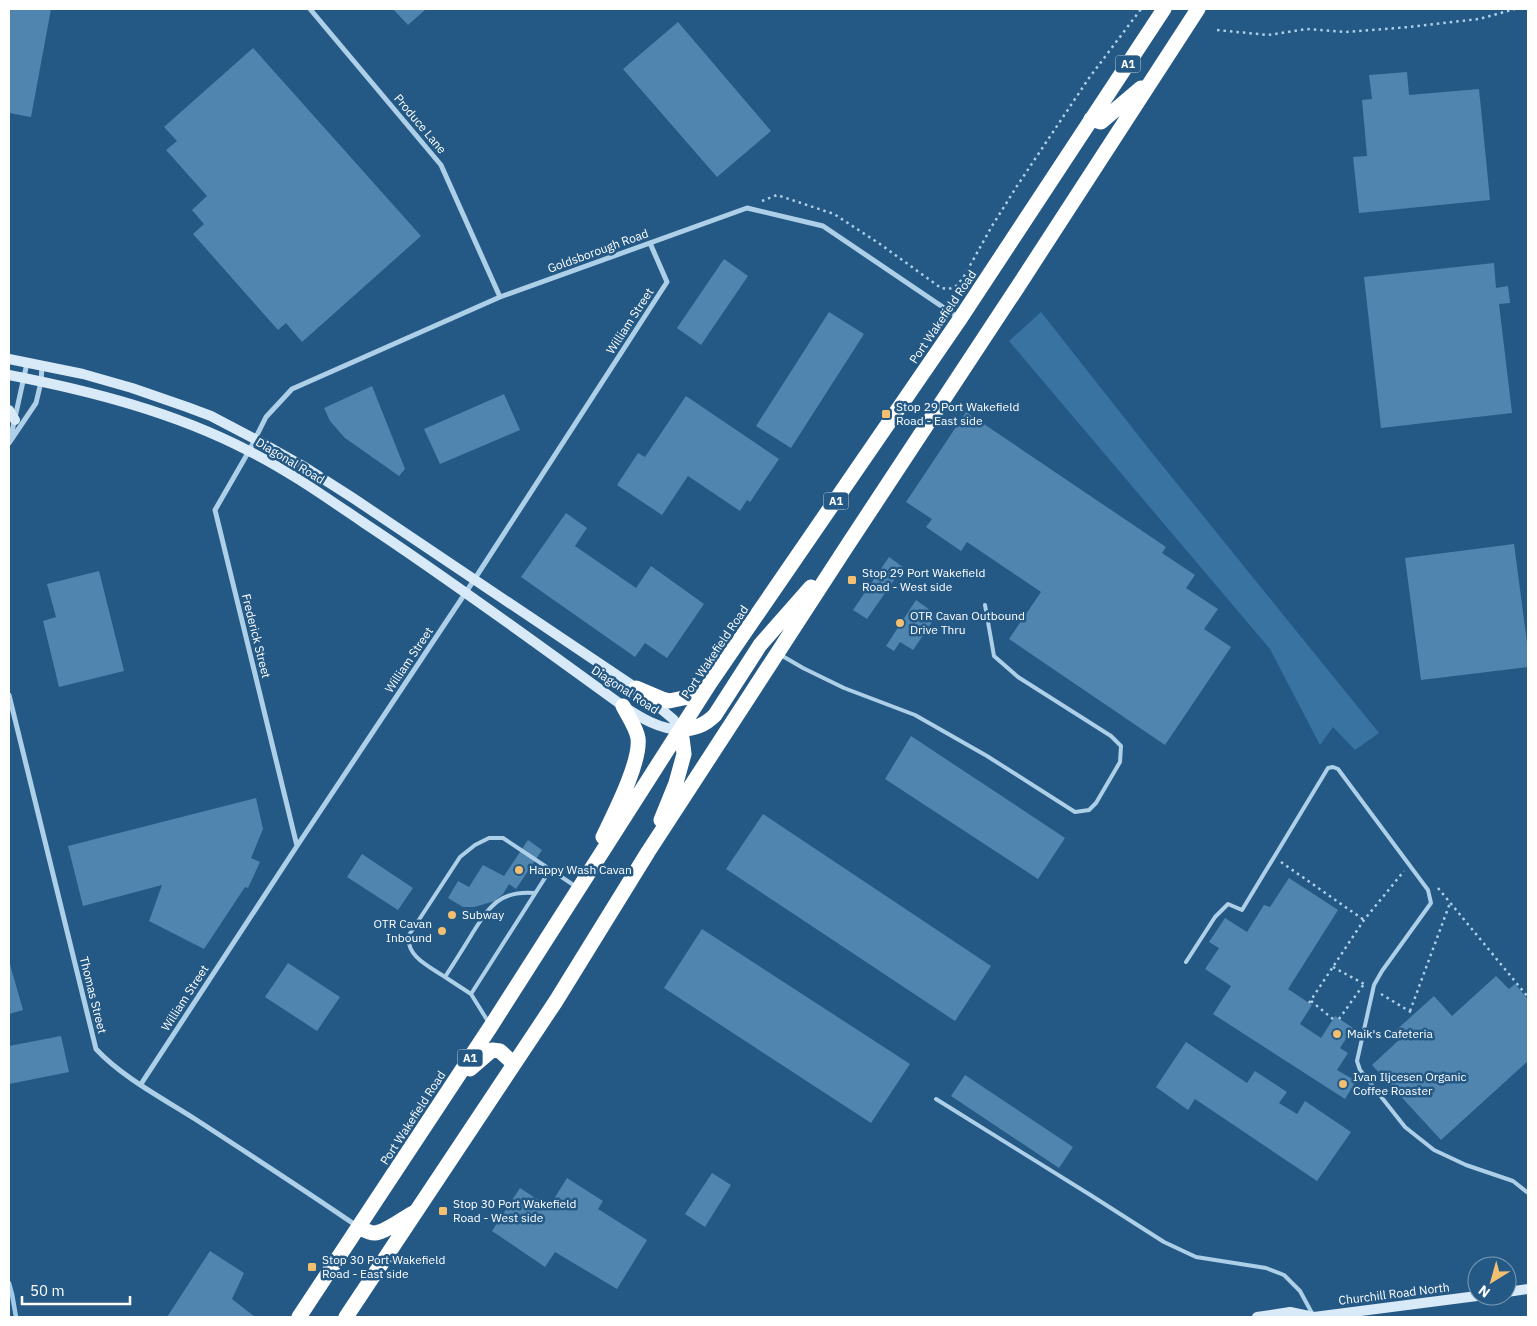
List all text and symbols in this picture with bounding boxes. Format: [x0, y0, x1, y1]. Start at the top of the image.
road number: A1 [1116, 56, 1140, 72]
street label: Produce Lane [391, 91, 450, 157]
street label: Goldsborough Road [545, 225, 650, 276]
street label: Port Wakefield Road [906, 267, 979, 366]
street label: William Street [603, 285, 657, 357]
place label: Stop 29 Port Wakefield Road - East side [896, 399, 1019, 428]
marker: Stop 29 Port Wakefield Road - East side [880, 408, 892, 420]
street label: Diagonal Road [253, 434, 327, 487]
road number: A1 [824, 492, 848, 510]
place label: Stop 29 Port Wakefield Road - West side [862, 565, 985, 594]
marker: Stop 29 Port Wakefield Road - West side [846, 574, 858, 586]
street label: Frederick Street [239, 592, 274, 680]
street label: Port Wakefield Road [678, 602, 751, 701]
place label: OTR Cavan Outbound Drive Thru [910, 608, 1025, 637]
marker: OTR Cavan Outbound Drive Thru [894, 617, 906, 629]
street label: William Street [381, 624, 436, 695]
street label: Diagonal Road [589, 662, 662, 717]
place label: Happy Wash Cavan [529, 862, 632, 877]
marker: Happy Wash Cavan [513, 864, 525, 876]
place label: Subway [462, 907, 504, 922]
marker: Subway [446, 909, 458, 921]
place label: OTR Cavan Inbound [374, 916, 432, 945]
marker: OTR Cavan Inbound [436, 925, 448, 937]
street label: Thomas Street [77, 955, 110, 1035]
street label: William Street [158, 962, 212, 1034]
place label: Maik's Cafeteria [1347, 1026, 1434, 1041]
marker: Maik's Cafeteria [1331, 1028, 1343, 1040]
road number: A1 [458, 1050, 482, 1066]
street label: Port Wakefield Road [377, 1068, 449, 1168]
place label: Ivan Iljcesen Organic Coffee Roaster [1353, 1069, 1467, 1098]
marker: Ivan Iljcesen Organic Coffee Roaster [1337, 1078, 1349, 1090]
place label: Stop 30 Port Wakefield Road - West side [453, 1196, 576, 1225]
marker: Stop 30 Port Wakefield Road - West side [437, 1205, 449, 1217]
place label: Stop 30 Port Wakefield Road - East side [322, 1252, 445, 1281]
north arrow [1467, 1256, 1517, 1306]
marker: Stop 30 Port Wakefield Road - East side [306, 1261, 318, 1273]
scale bar [22, 1274, 130, 1306]
street label: Churchill Road North [1338, 1279, 1450, 1308]
text: 50 m [30, 1281, 65, 1300]
text: N [1475, 1281, 1494, 1302]

